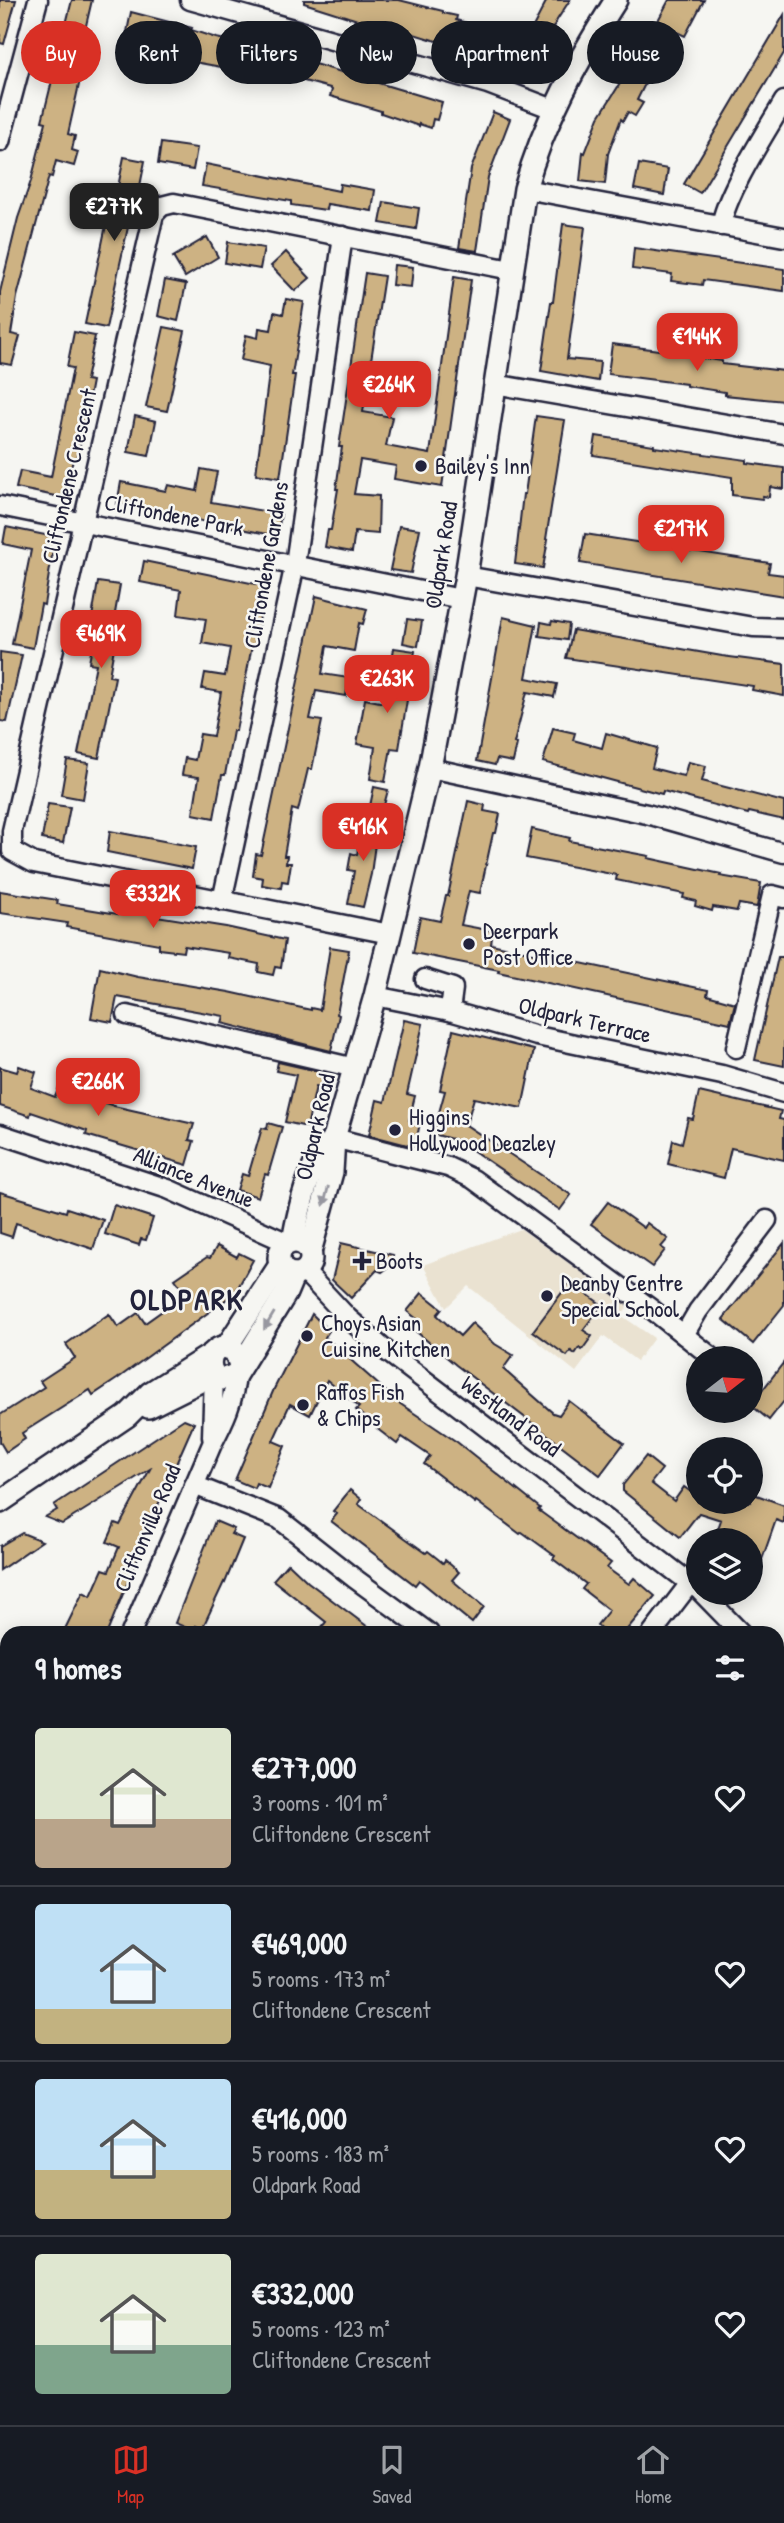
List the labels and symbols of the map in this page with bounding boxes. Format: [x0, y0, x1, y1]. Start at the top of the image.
pin: €277K [65, 184, 163, 243]
pin: €144K [648, 314, 746, 373]
pin: €264K [340, 362, 438, 421]
street label: Cliftondene Crescent [33, 384, 104, 566]
place label: Bailey's Inn [435, 450, 530, 481]
marker: Bailey's Inn [413, 458, 429, 474]
street label: Cliftondene Gardens [236, 479, 295, 651]
street label: Cliftondene Park [102, 486, 247, 543]
street label: Oldpark Road [417, 499, 464, 611]
pin: €217K [632, 505, 730, 565]
pin: €469K [52, 610, 150, 670]
pin: €263K [338, 656, 436, 715]
pin: €416K [314, 804, 412, 863]
pin: €332K [104, 870, 202, 930]
place label: Deerpark Post Office [483, 915, 573, 972]
marker: Deerpark Post Office [461, 936, 477, 952]
street label: Oldpark Terrace [516, 989, 654, 1050]
pin: €266K [49, 1058, 147, 1118]
street label: Oldpark Road [287, 1071, 342, 1183]
place label: Higgins Hollywood Deazley [409, 1101, 556, 1158]
marker: Higgins Hollywood Deazley [387, 1122, 403, 1138]
street label: Alliance Avenue [129, 1138, 259, 1215]
one-way arrow [320, 1185, 331, 1207]
place label: Boots [376, 1245, 423, 1276]
marker: Boots [354, 1253, 370, 1269]
place label: Deanby Centre Special School [561, 1267, 683, 1324]
district label: OLDPARK [130, 1279, 244, 1319]
marker: Deanby Centre Special School [539, 1288, 555, 1304]
place label: Choys Asian Cuisine Kitchen [321, 1307, 450, 1364]
one-way arrow [263, 1311, 276, 1330]
marker: Choys Asian Cuisine Kitchen [299, 1328, 315, 1344]
north arrow [686, 1346, 763, 1423]
street label: Westland Road [455, 1368, 568, 1463]
place label: Raffos Fish & Chips [317, 1376, 405, 1433]
marker: Raffos Fish & Chips [295, 1397, 311, 1413]
street label: Cliftonville Road [106, 1459, 187, 1597]

